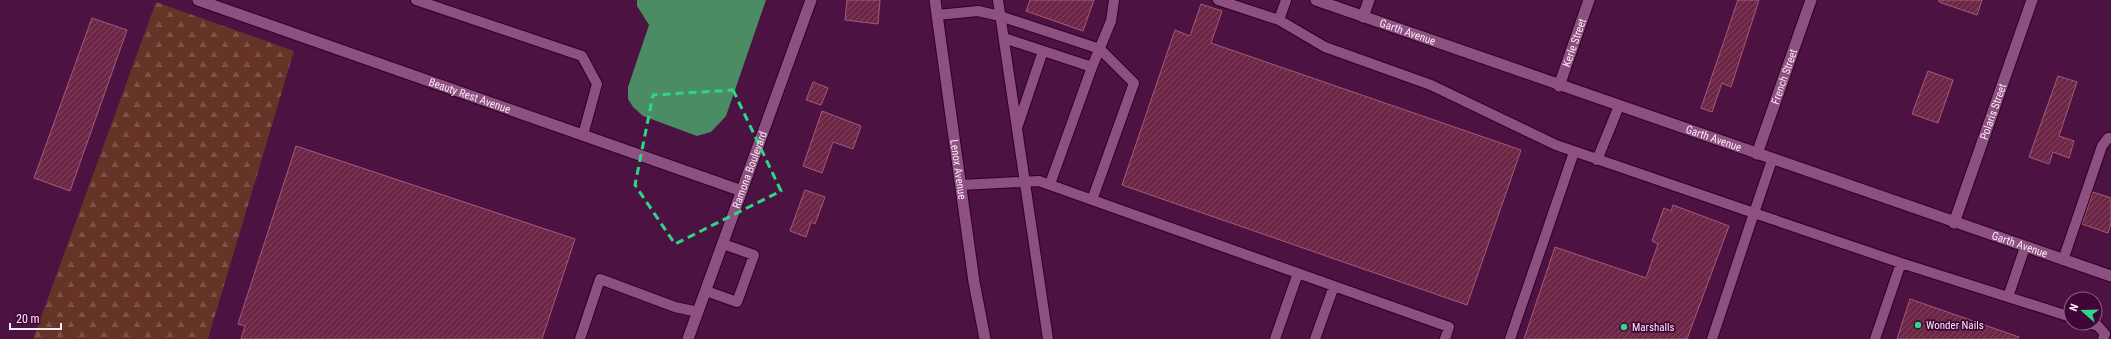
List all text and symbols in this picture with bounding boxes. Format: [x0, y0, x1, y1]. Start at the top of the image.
street label: Garth Avenue [1378, 17, 1437, 48]
street label: Kerle Street [1560, 17, 1589, 69]
street label: French Street [1769, 47, 1800, 106]
street label: Beauty Rest Avenue [427, 76, 512, 116]
street label: Polaris Street [1978, 82, 2009, 142]
street label: Garth Avenue [1684, 123, 1743, 154]
street label: Ramona Boulevard [730, 130, 770, 210]
street label: Lenox Avenue [947, 139, 968, 200]
street label: Garth Avenue [1990, 229, 2049, 260]
north arrow [2063, 291, 2103, 331]
text: N [2067, 302, 2081, 313]
scale bar [10, 305, 61, 331]
text: 20 m [16, 312, 40, 326]
place label: Wonder Nails [1926, 319, 1984, 332]
marker: Wonder Nails [1913, 320, 1923, 330]
place label: Marshalls [1632, 321, 1675, 334]
marker: Marshalls [1619, 322, 1629, 332]

